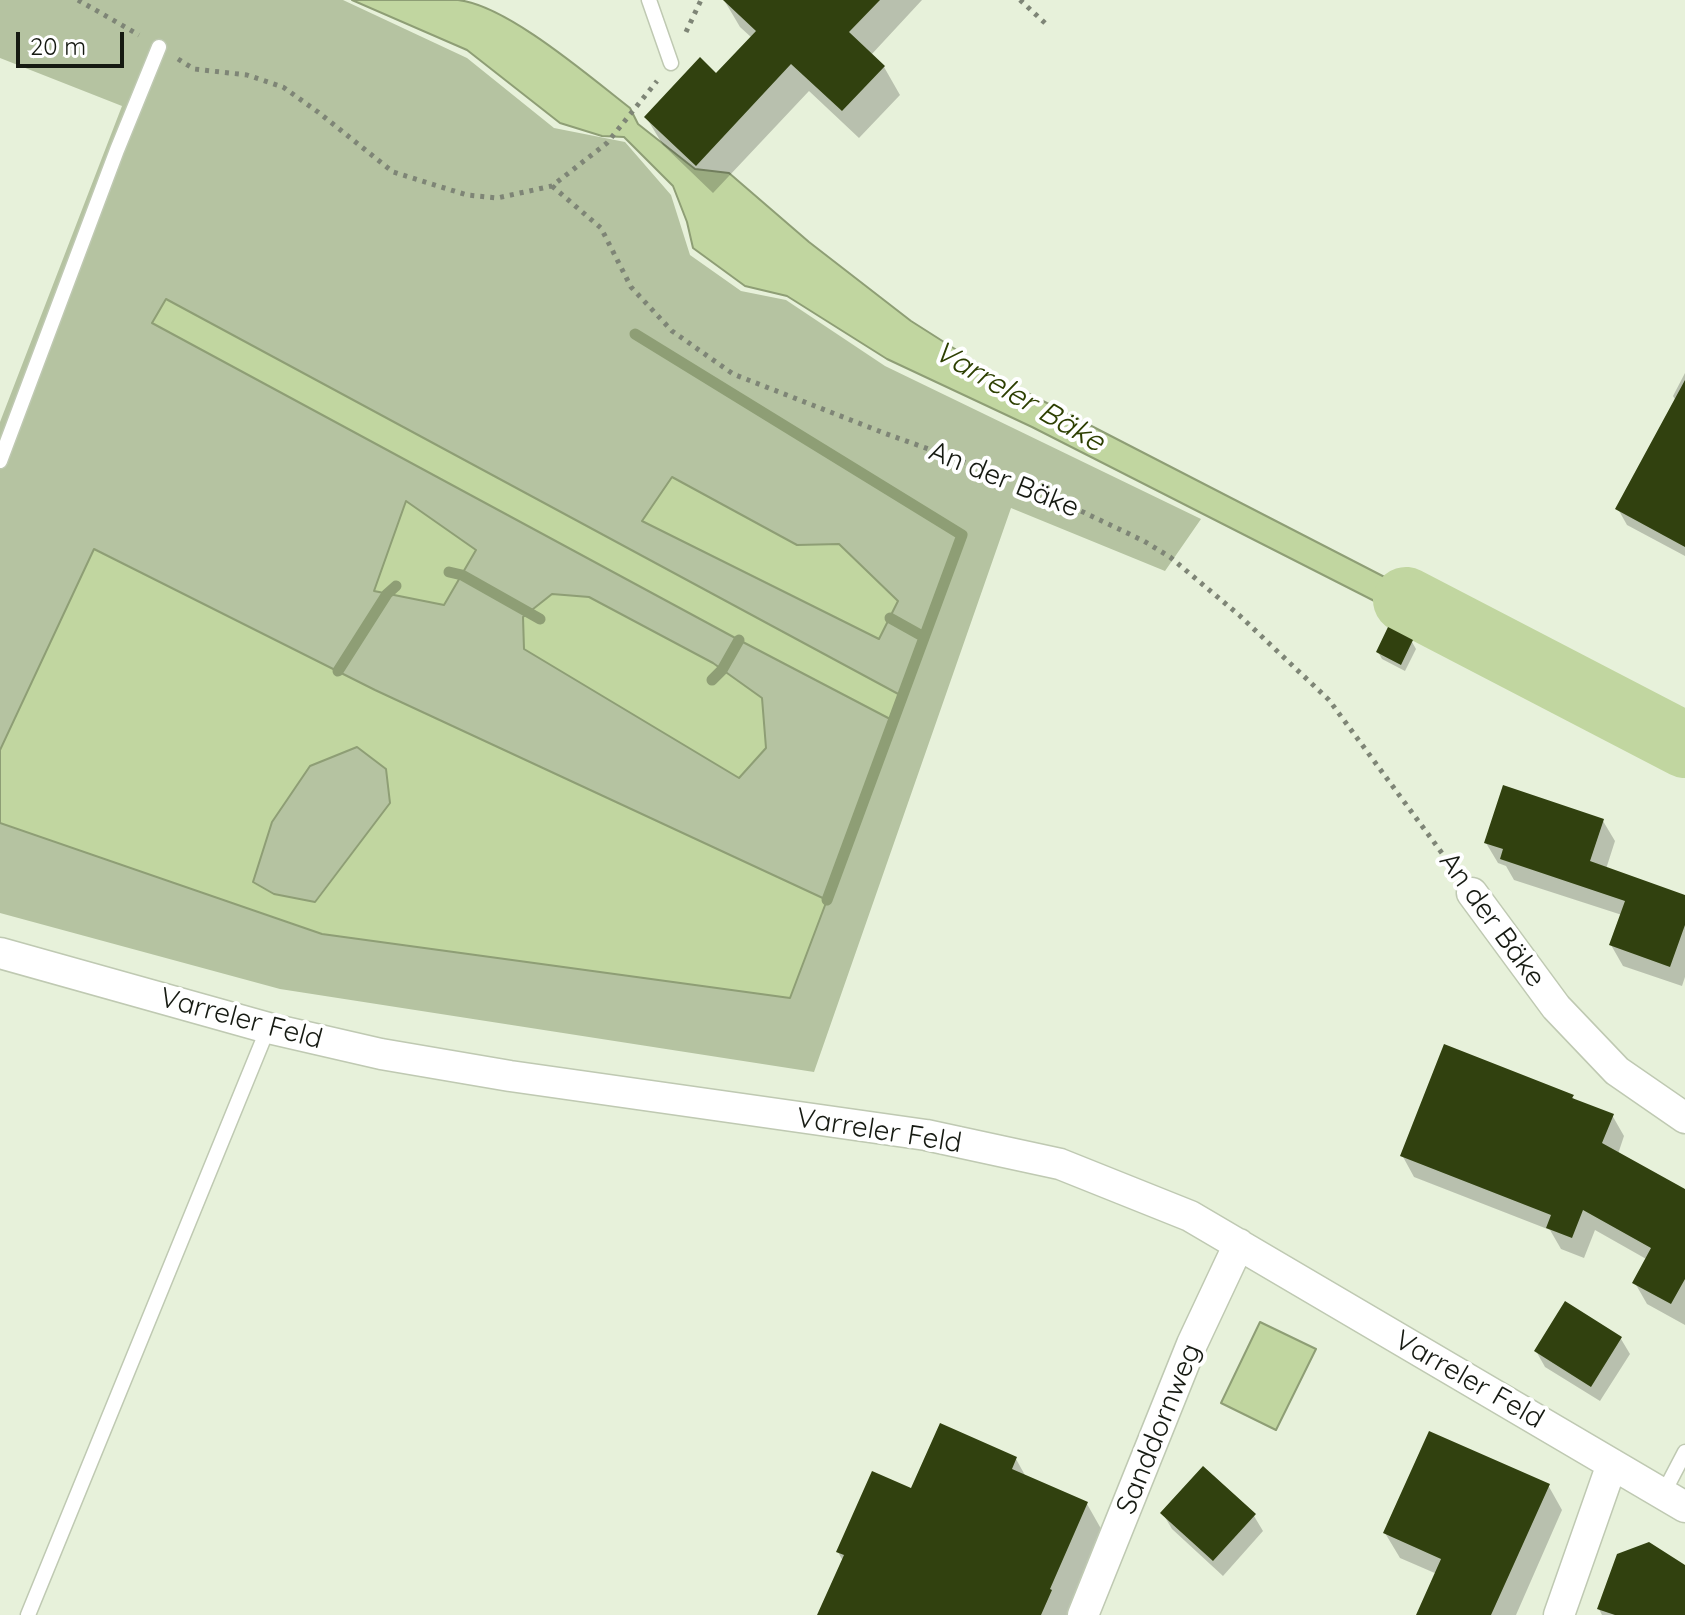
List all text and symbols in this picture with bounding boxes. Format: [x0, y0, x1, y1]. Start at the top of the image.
scale bar [20, 16, 128, 66]
text: 20 m [30, 31, 86, 61]
water label: Varreler Bäke [928, 334, 1110, 460]
street label: An der Bäke [924, 435, 1084, 525]
street label: An der Bäke [1432, 846, 1552, 994]
street label: Varreler Feld [156, 981, 326, 1057]
street label: Varreler Feld [794, 1101, 964, 1161]
street label: Varreler Feld [1388, 1324, 1550, 1436]
street label: Sanddornweg [1110, 1339, 1208, 1519]

